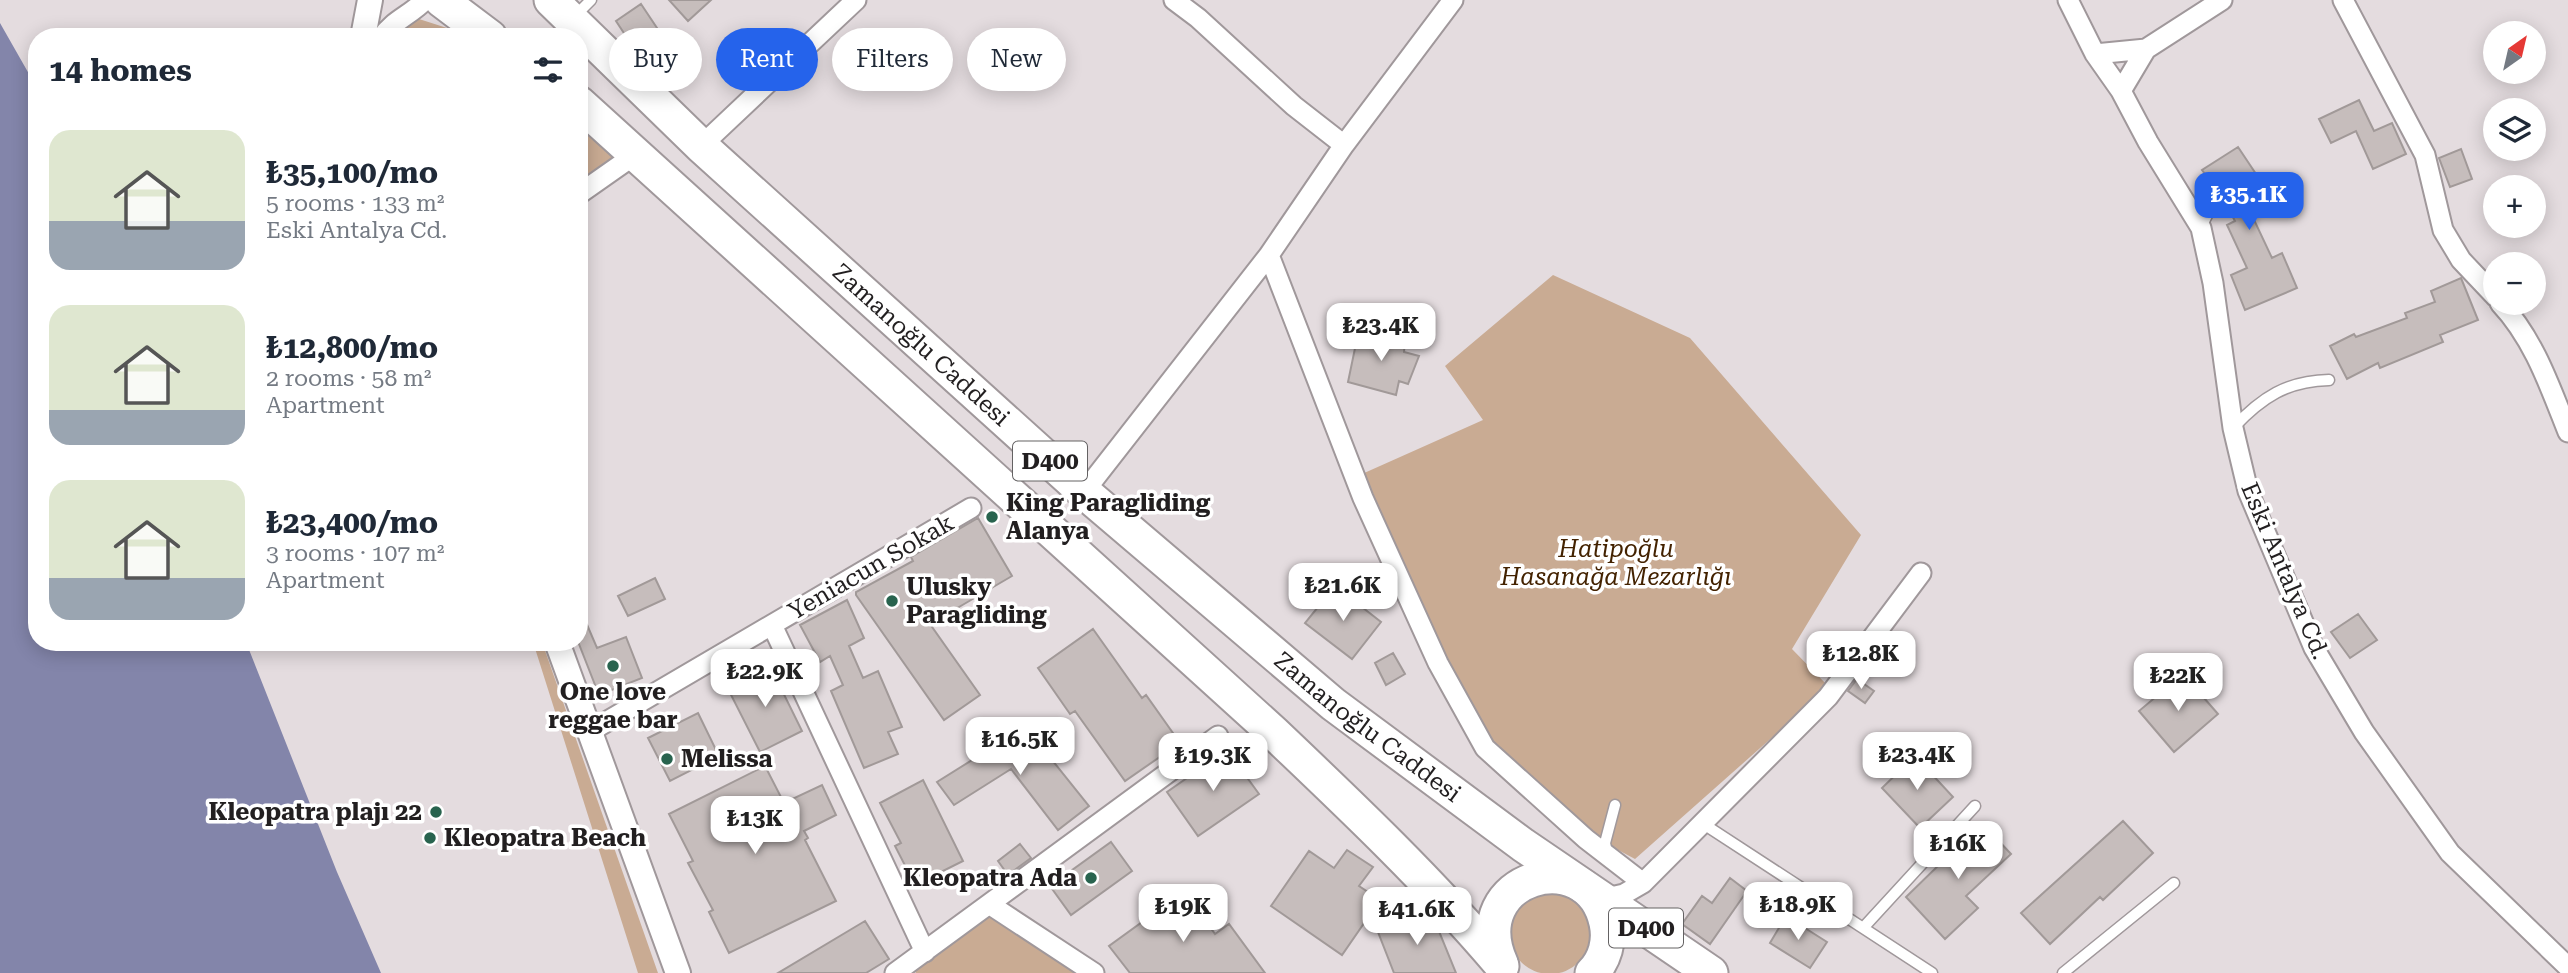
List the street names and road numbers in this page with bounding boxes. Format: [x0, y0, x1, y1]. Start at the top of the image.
street label: Zamanoğlu Caddesi [827, 258, 1016, 432]
road number: D400 [1013, 442, 1087, 481]
street label: Eski Antalya Cd. [2235, 478, 2335, 664]
street label: Yeniacun Sokak [783, 508, 959, 626]
street label: Zamanoğlu Caddesi [1269, 646, 1467, 808]
road number: D400 [1609, 909, 1683, 948]

